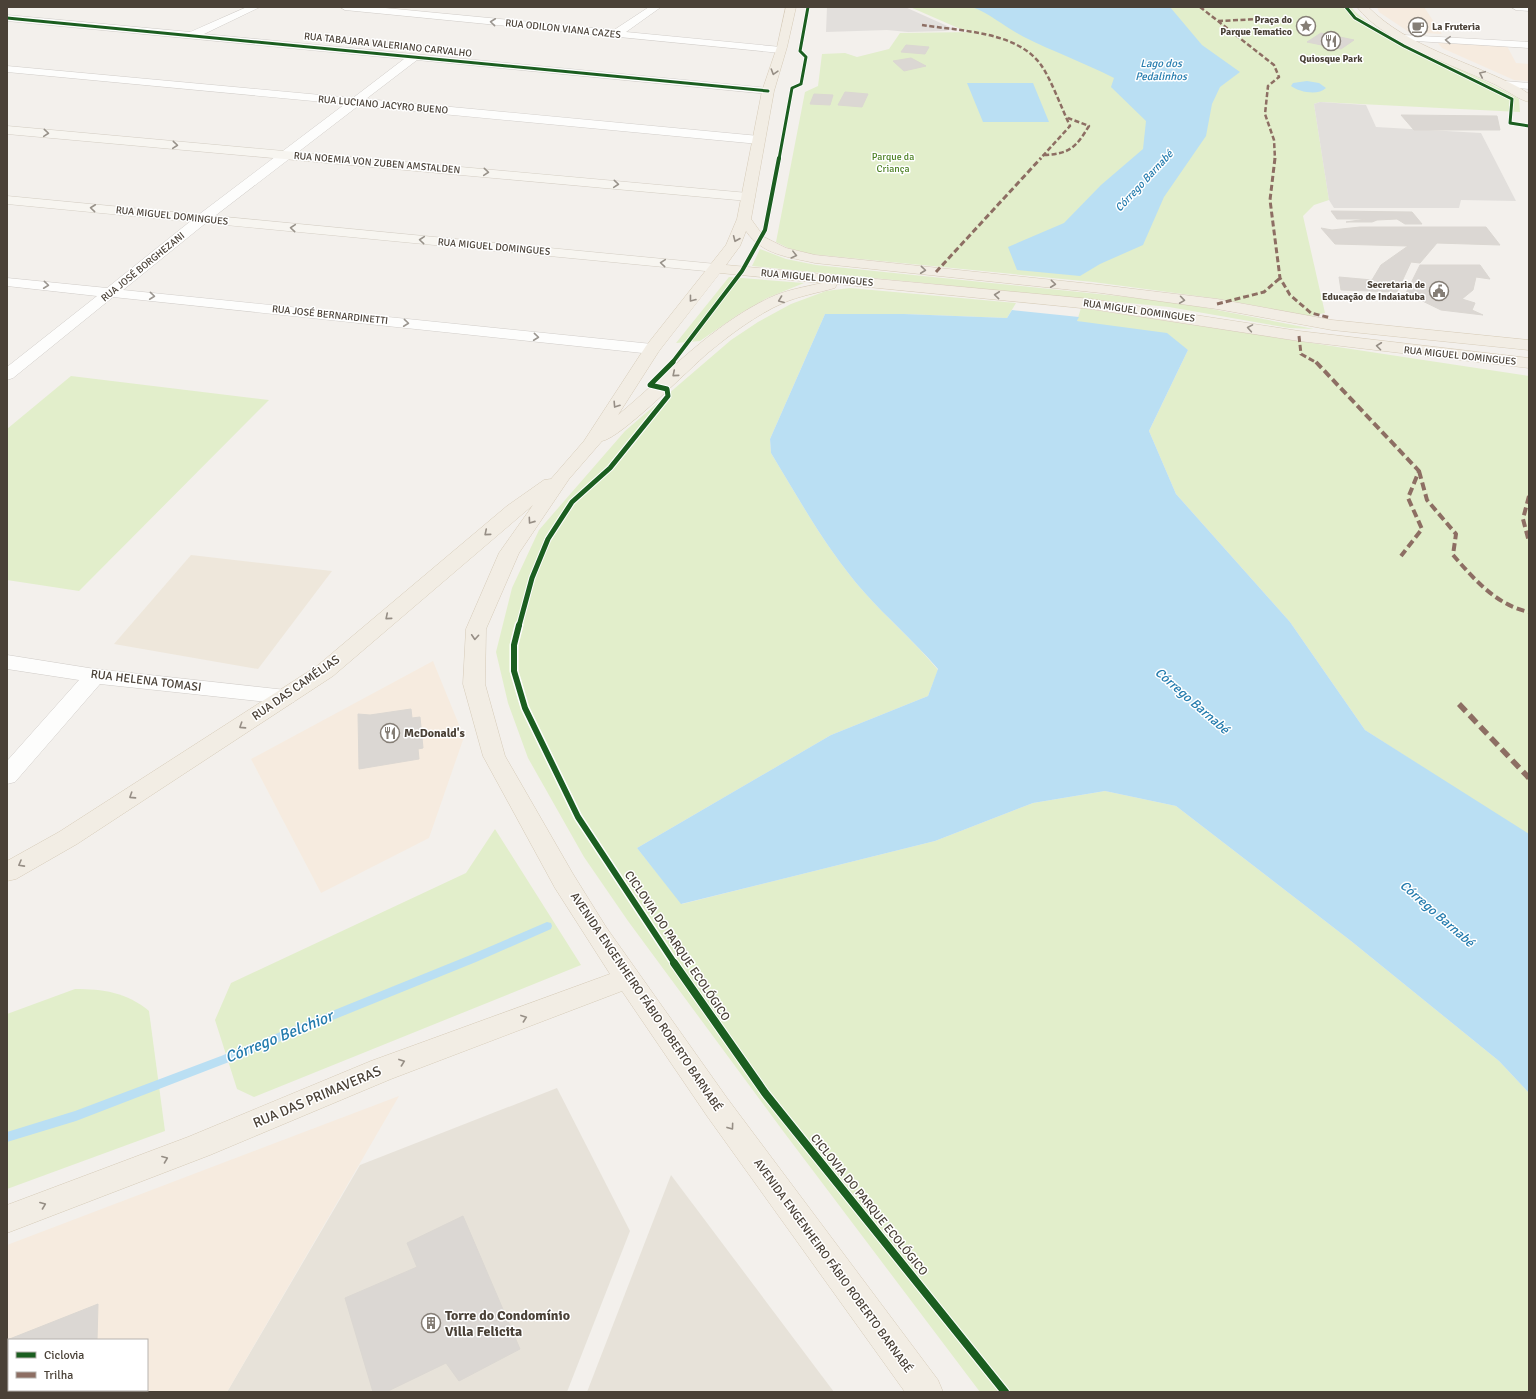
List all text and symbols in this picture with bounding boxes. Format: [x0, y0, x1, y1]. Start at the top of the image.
place label: Praça do Parque Tematico [1220, 14, 1292, 38]
place icon: Praça do Parque Tematico [1295, 15, 1317, 37]
cafe icon: La Fruteria [1407, 16, 1429, 38]
street label: RUA ODILON VIANA CAZES [505, 17, 622, 41]
one-way arrow [490, 18, 496, 27]
place label: La Fruteria [1432, 21, 1480, 33]
street label: RUA TABAJARA VALERIANO CARVALHO [303, 30, 473, 60]
restaurant icon: Quiosque Park [1320, 30, 1342, 52]
one-way arrow [1445, 36, 1451, 45]
place label: Quiosque Park [1300, 53, 1363, 65]
water label: Lago dos Pedalinhos [1135, 57, 1188, 83]
one-way arrow [770, 68, 779, 75]
one-way arrow [1479, 71, 1487, 79]
street label: RUA LUCIANO JACYRO BUENO [317, 93, 449, 117]
one-way arrow [43, 129, 49, 138]
one-way arrow [172, 140, 178, 149]
water label: Córrego Barnabé [1112, 147, 1177, 214]
street label: RUA NOEMIA VON ZUBEN AMSTALDEN [293, 150, 461, 176]
park label: Parque da Criança [872, 151, 914, 175]
one-way arrow [483, 168, 489, 177]
one-way arrow [613, 180, 619, 189]
one-way arrow [90, 204, 97, 213]
street label: RUA MIGUEL DOMINGUES [115, 204, 229, 228]
one-way arrow [289, 224, 296, 233]
street label: RUA JOSÉ BORGHEZANI [98, 229, 187, 304]
one-way arrow [732, 235, 740, 242]
one-way arrow [419, 236, 425, 245]
street label: RUA MIGUEL DOMINGUES [437, 236, 551, 258]
one-way arrow [791, 250, 798, 259]
one-way arrow [660, 259, 666, 268]
one-way arrow [920, 266, 926, 275]
street label: RUA MIGUEL DOMINGUES [760, 267, 874, 289]
one-way arrow [1050, 279, 1056, 288]
place label: Secretaria de Educação de Indaiatuba [1322, 279, 1425, 303]
public building icon: Secretaria de Educação de Indaiatuba [1428, 280, 1450, 302]
one-way arrow [43, 281, 49, 290]
one-way arrow [994, 290, 1000, 299]
one-way arrow [149, 291, 155, 300]
one-way arrow [689, 294, 696, 301]
one-way arrow [777, 295, 784, 303]
one-way arrow [1179, 295, 1185, 304]
street label: RUA MIGUEL DOMINGUES [1082, 297, 1196, 325]
street label: RUA JOSÉ BERNARDINETTI [271, 302, 389, 327]
one-way arrow [403, 318, 409, 327]
one-way arrow [1247, 324, 1253, 332]
one-way arrow [533, 332, 539, 341]
one-way arrow [1376, 342, 1382, 351]
street label: RUA MIGUEL DOMINGUES [1403, 344, 1517, 368]
one-way arrow [673, 370, 680, 377]
one-way arrow [614, 401, 621, 408]
one-way arrow [529, 516, 536, 523]
one-way arrow [485, 528, 492, 535]
one-way arrow [385, 612, 393, 619]
one-way arrow [471, 634, 479, 640]
street label: RUA DAS CAMÉLIAS [249, 652, 343, 724]
water label: Córrego Barnabé [1152, 664, 1234, 739]
street label: RUA HELENA TOMASI [90, 667, 202, 695]
one-way arrow [239, 721, 246, 728]
restaurant icon: McDonald's [379, 722, 401, 744]
place label: McDonald's [404, 726, 466, 741]
one-way arrow [129, 792, 136, 799]
one-way arrow [18, 859, 25, 866]
street label: CICLOVIA DO PARQUE ECOLÓGICO [621, 868, 733, 1024]
water label: Córrego Barnabé [1397, 877, 1479, 952]
street label: AVENIDA ENGENHEIRO FÁBIO ROBERTO BARNABÉ [567, 890, 725, 1115]
water label: Córrego Belchior [222, 1005, 338, 1068]
one-way arrow [520, 1014, 527, 1022]
one-way arrow [398, 1059, 405, 1067]
street label: RUA DAS PRIMAVERAS [250, 1062, 384, 1132]
one-way arrow [727, 1122, 734, 1129]
street label: CICLOVIA DO PARQUE ECOLÓGICO [807, 1131, 931, 1279]
one-way arrow [161, 1156, 168, 1164]
street label: AVENIDA ENGENHEIRO FÁBIO ROBERTO BARNABÉ [750, 1156, 916, 1376]
one-way arrow [40, 1202, 47, 1210]
place label: Torre do Condomínio Villa Felicita [445, 1307, 570, 1340]
building icon: Torre do Condomínio Villa Felicita [420, 1312, 442, 1334]
legend [8, 1339, 148, 1391]
text: Ciclovia [44, 1348, 84, 1363]
text: Trilha [44, 1368, 73, 1383]

